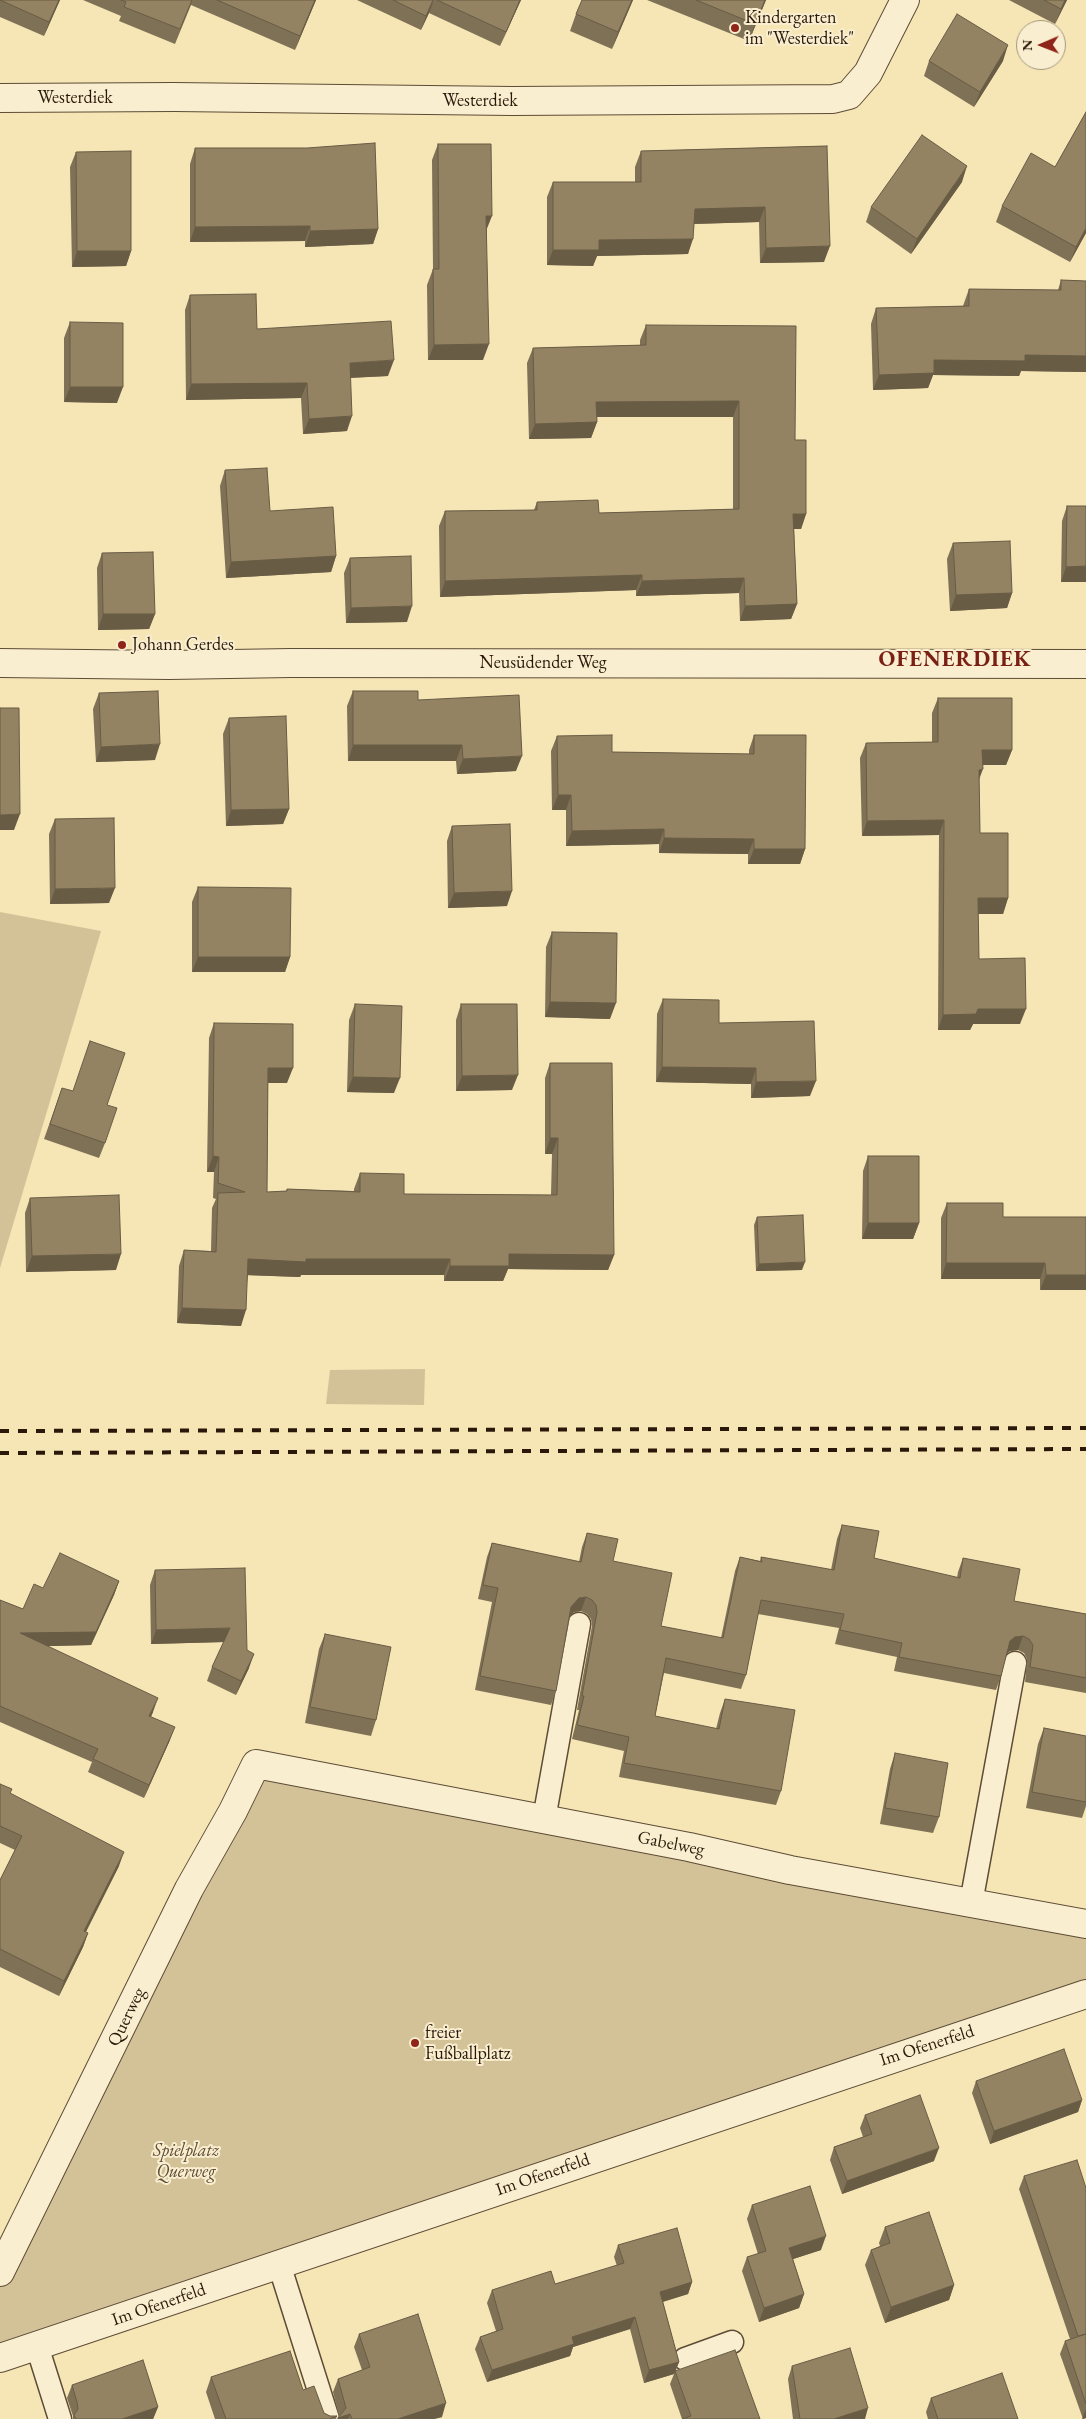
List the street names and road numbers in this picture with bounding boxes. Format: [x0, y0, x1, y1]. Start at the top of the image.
street label: Westerdiek [37, 87, 113, 109]
street label: Westerdiek [442, 90, 518, 112]
street label: Neusüdender Weg [480, 652, 606, 674]
street label: Gabelweg [636, 1827, 706, 1861]
street label: Querweg [103, 1984, 151, 2050]
street label: Im Ofenerfeld [877, 2021, 977, 2071]
street label: Im Ofenerfeld [493, 2149, 593, 2201]
street label: Im Ofenerfeld [109, 2279, 209, 2331]

